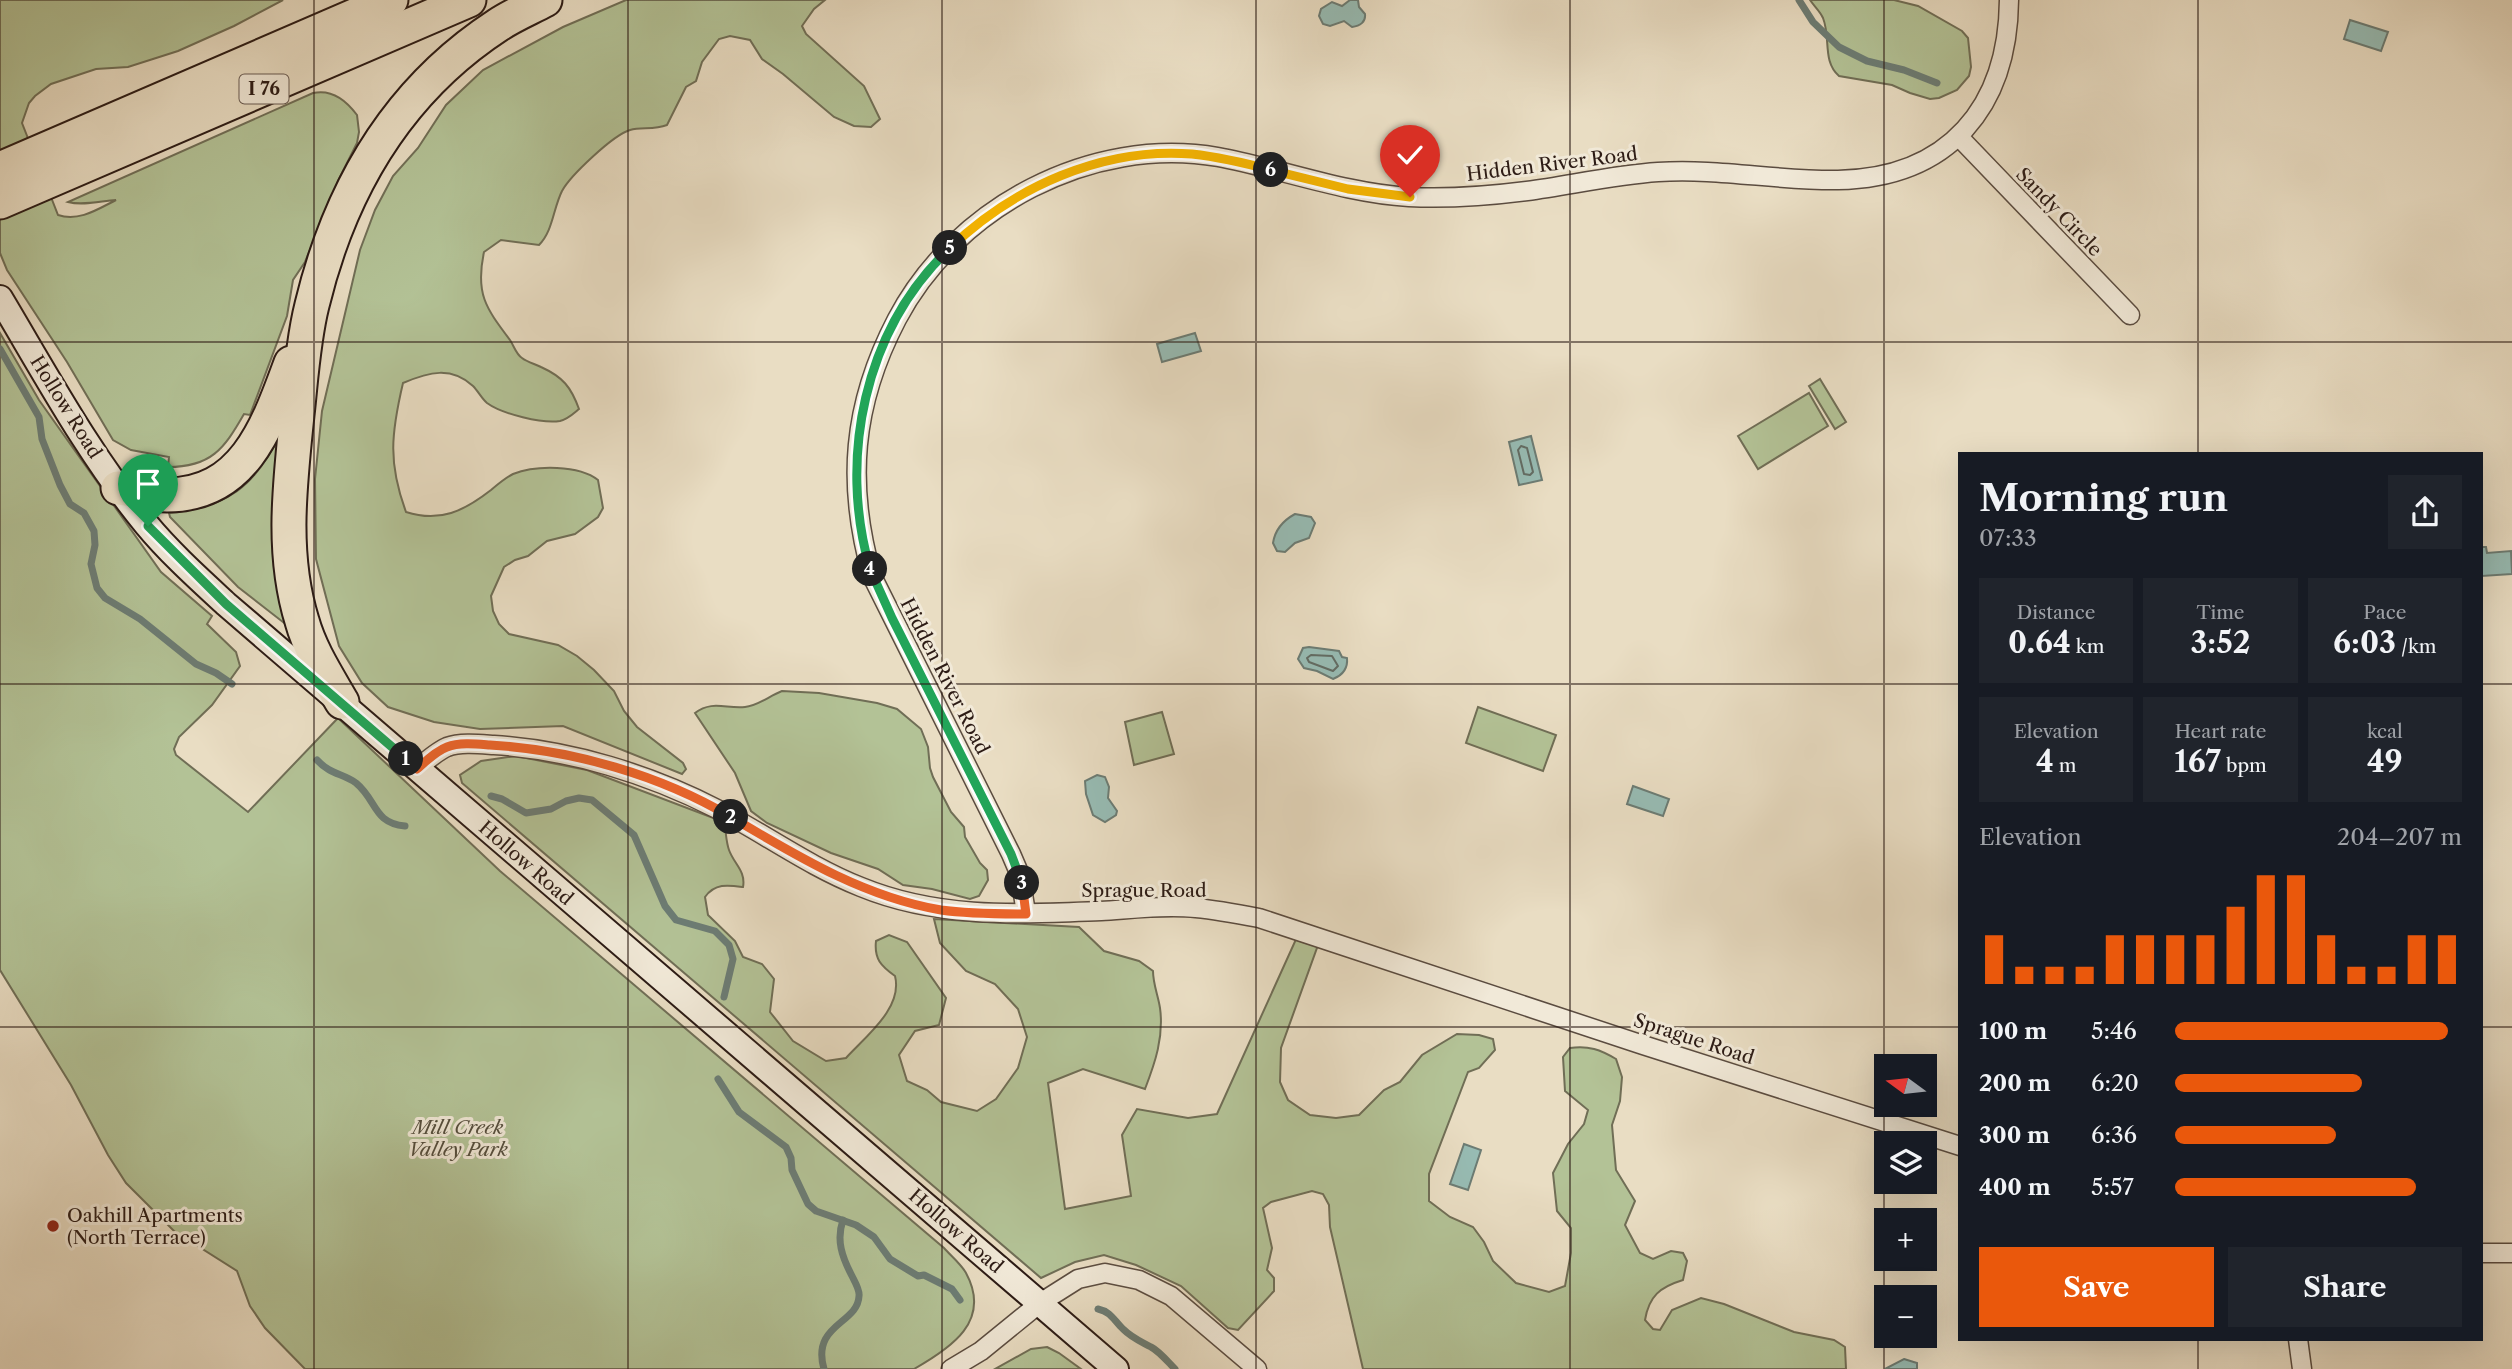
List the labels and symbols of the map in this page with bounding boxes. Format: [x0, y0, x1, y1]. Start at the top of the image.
road number: I 76 [240, 74, 288, 104]
pin [1380, 125, 1440, 197]
street label: Hidden River Road [1465, 142, 1639, 186]
pin: 6 [1254, 152, 1288, 188]
street label: Sandy Circle [2011, 163, 2107, 261]
pin: 5 [932, 230, 968, 266]
street label: Hollow Road [25, 351, 107, 463]
pin [118, 454, 178, 526]
pin: 4 [852, 552, 888, 586]
street label: Hidden River Road [896, 594, 995, 758]
pin: 1 [388, 742, 424, 776]
pin: 2 [714, 800, 748, 834]
street label: Hollow Road [474, 816, 578, 910]
pin: 3 [1004, 866, 1040, 900]
street label: Sprague Road [1081, 879, 1207, 902]
street label: Sprague Road [1631, 1009, 1758, 1069]
north arrow [1874, 1054, 1937, 1116]
park label: Mill Creek Valley Park [408, 1116, 508, 1161]
street label: Hollow Road [904, 1184, 1008, 1278]
place label: Oakhill Apartments (North Terrace) [67, 1204, 243, 1249]
marker: Oakhill Apartments (North Terrace) [45, 1218, 61, 1234]

